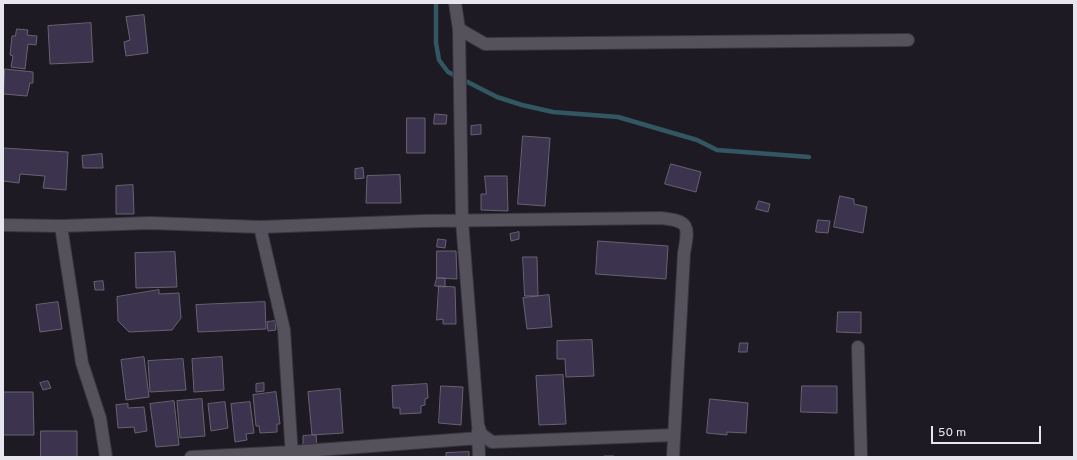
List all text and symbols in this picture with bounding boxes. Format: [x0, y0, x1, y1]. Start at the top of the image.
scale bar [933, 418, 1043, 444]
text: 50 m [938, 425, 966, 441]

